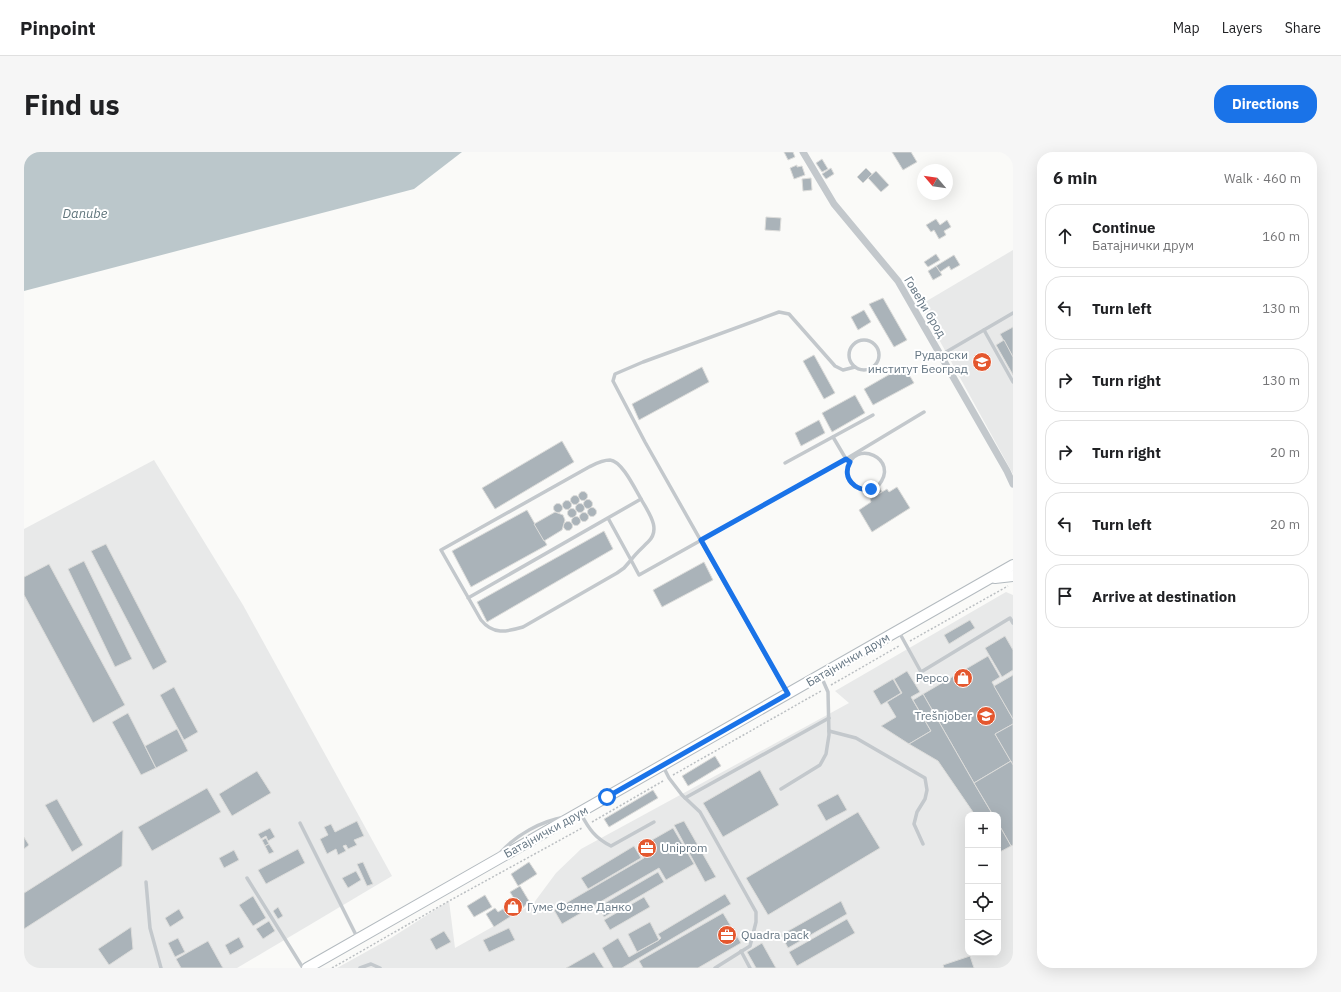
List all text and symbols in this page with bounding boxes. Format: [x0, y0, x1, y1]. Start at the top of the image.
text: Pinpoint [20, 16, 96, 40]
text: Map [1173, 19, 1200, 37]
text: Layers [1222, 19, 1263, 37]
text: Share [1285, 19, 1321, 37]
button: Directions [1214, 85, 1317, 123]
text: Find us [24, 86, 120, 123]
north arrow [917, 164, 953, 200]
text: 6 min [1053, 167, 1097, 189]
text: Walk · 460 m [1224, 170, 1301, 187]
water label: Danube [63, 205, 108, 222]
text: Continue [1092, 218, 1156, 237]
icon: ahead [1054, 225, 1076, 247]
text: 160 m [1262, 228, 1300, 245]
text: Батајнички друм [1092, 237, 1194, 254]
street label: Говеђи брод [901, 273, 950, 340]
icon: left [1054, 297, 1076, 319]
text: Turn left [1092, 299, 1152, 318]
text: 130 m [1262, 300, 1300, 317]
place label: Рударски институт Београд [868, 347, 968, 376]
school or university icon: Рударски институт Београд [971, 351, 993, 373]
icon: right [1054, 369, 1076, 391]
text: Turn right [1092, 371, 1161, 390]
text: 130 m [1262, 372, 1300, 389]
icon: right [1054, 441, 1076, 463]
text: Turn right [1092, 443, 1161, 462]
text: 20 m [1270, 444, 1300, 461]
route end [862, 480, 880, 498]
icon: left [1054, 513, 1076, 535]
text: Turn left [1092, 515, 1152, 534]
text: 20 m [1270, 516, 1300, 533]
icon: arrive [1054, 585, 1076, 607]
text: Arrive at destination [1092, 587, 1236, 606]
street label: Батајнички друм [803, 630, 892, 690]
shop icon: Pepco [952, 667, 974, 689]
place label: Pepco [916, 670, 949, 685]
school or university icon: Trešnjober [975, 705, 997, 727]
place label: Trešnjober [914, 708, 973, 723]
route start [598, 788, 616, 806]
street label: Батајнички друм [501, 802, 591, 861]
map controls [965, 812, 1001, 956]
button: + [965, 812, 1001, 848]
office icon: Uniprom [636, 837, 658, 859]
place label: Uniprom [661, 840, 707, 855]
button: − [965, 848, 1001, 884]
button: locate [965, 884, 1001, 920]
shop icon: Гуме Фелне Данко [502, 896, 524, 918]
place label: Гуме Фелне Данко [527, 899, 632, 914]
button: layers [965, 920, 1001, 956]
office icon: Quadra pack [716, 924, 738, 946]
place label: Quadra pack [741, 927, 810, 942]

